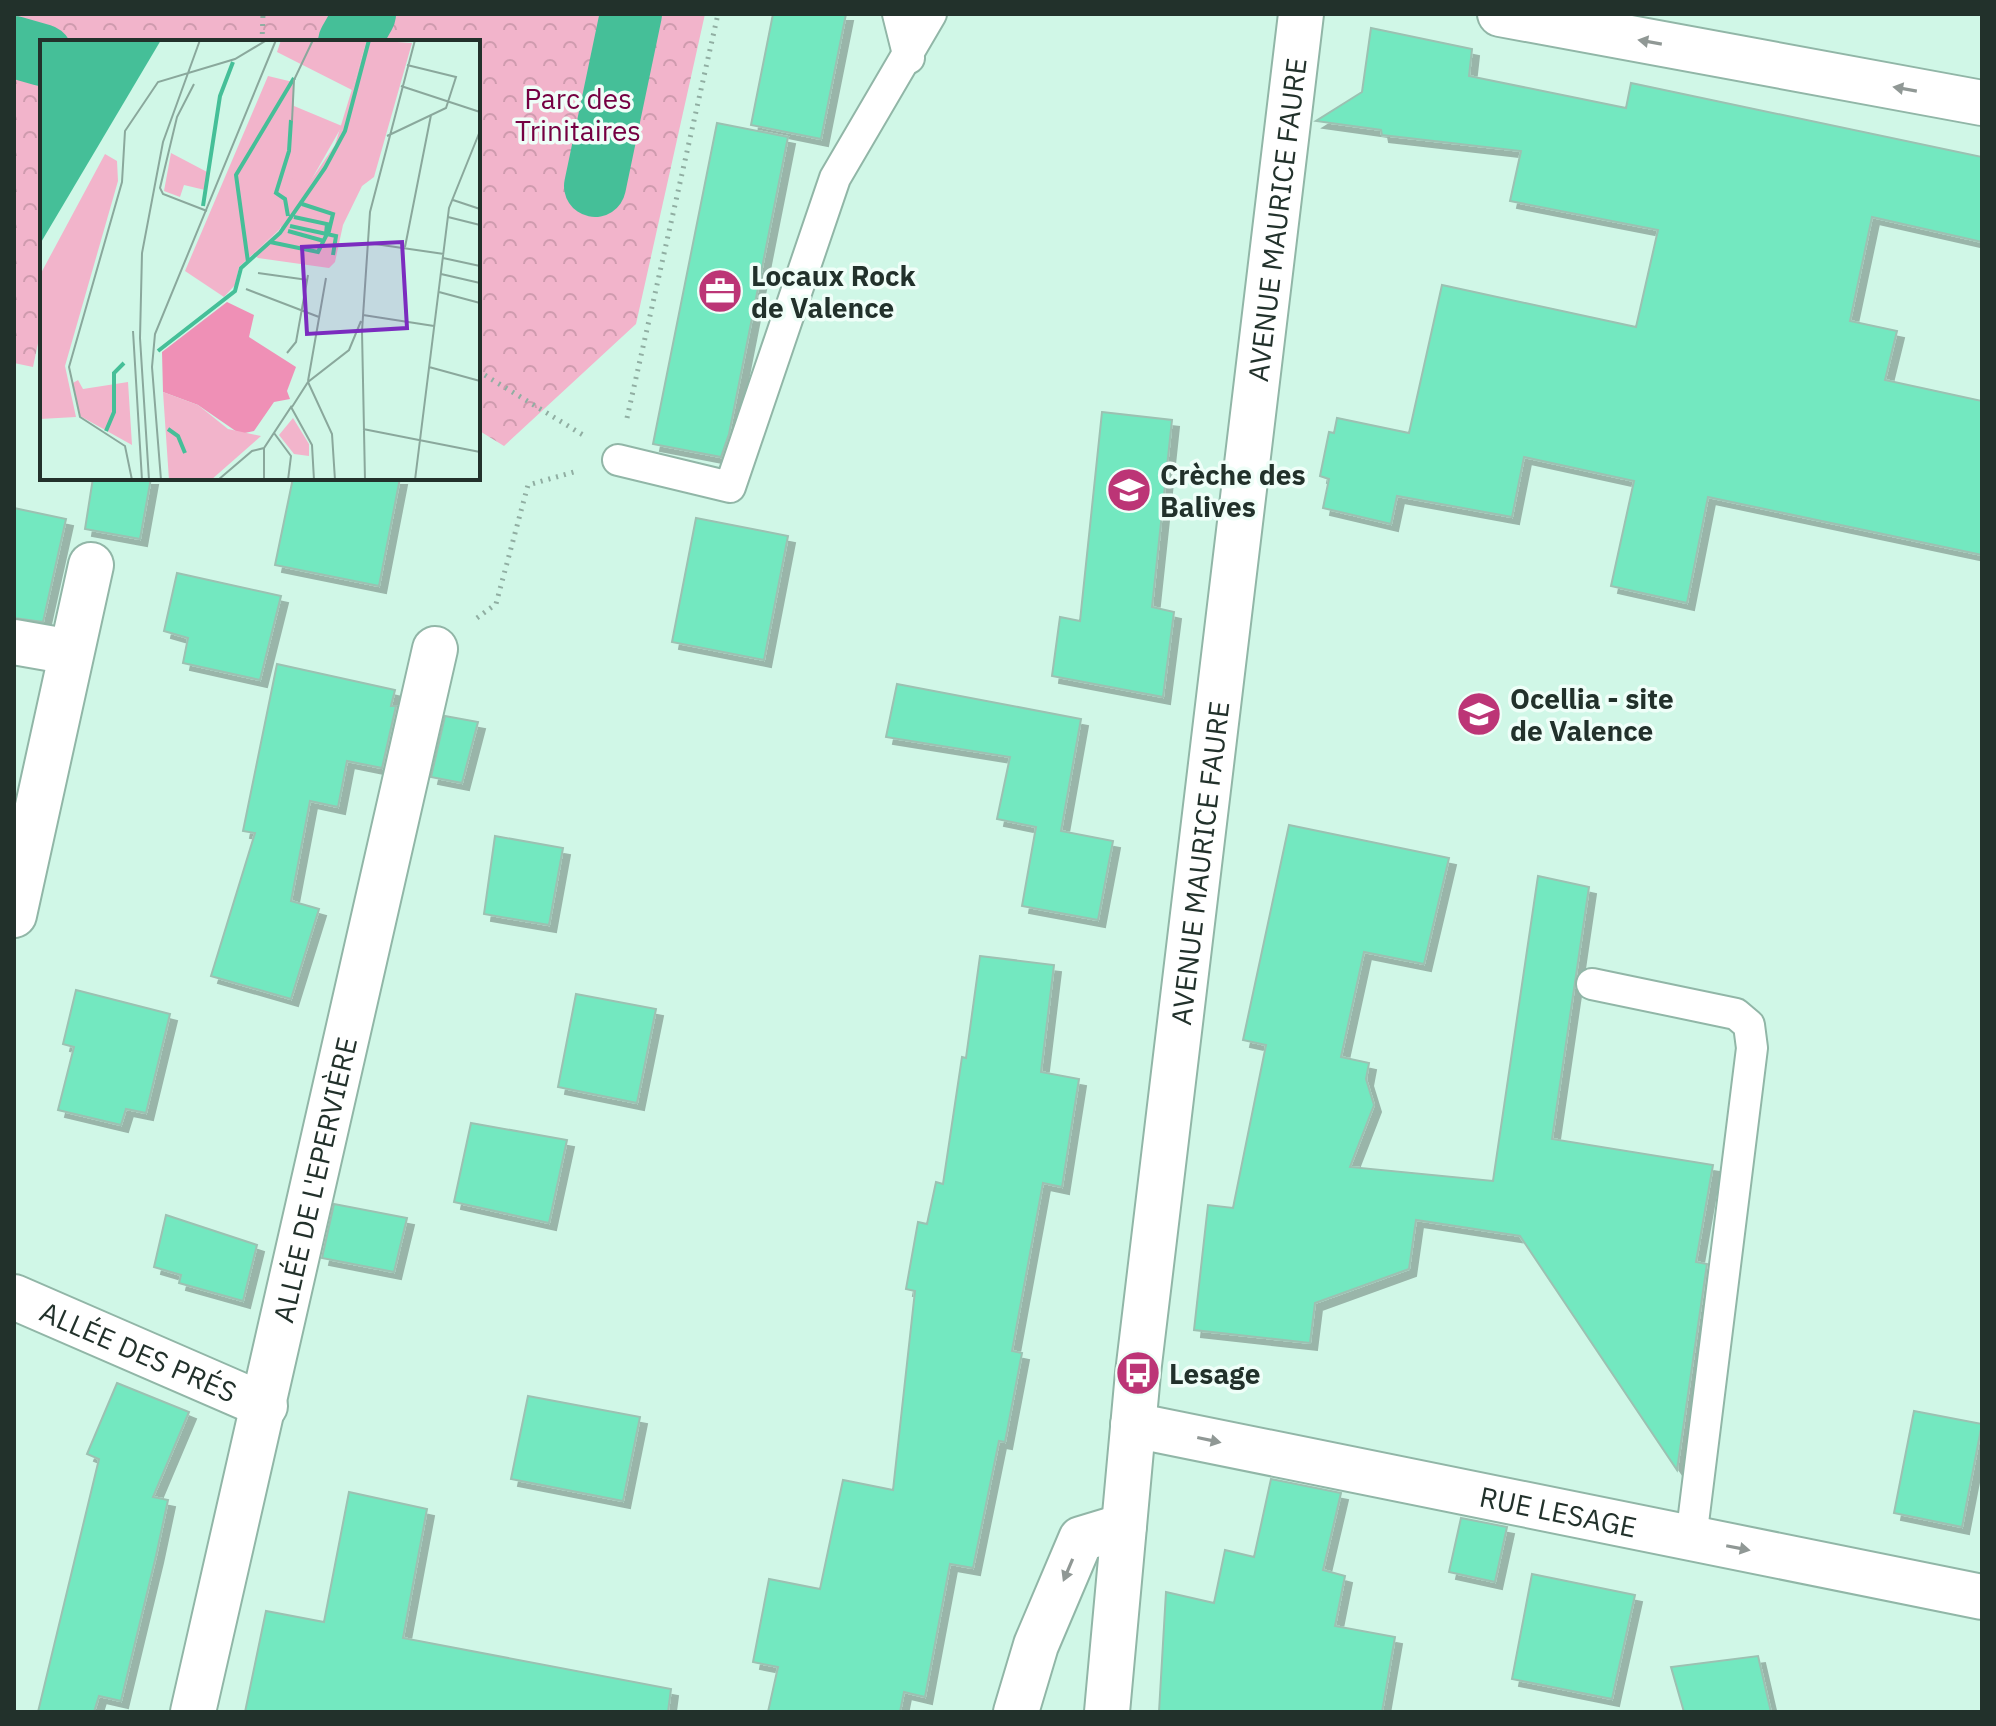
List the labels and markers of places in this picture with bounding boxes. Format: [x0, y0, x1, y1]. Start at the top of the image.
place label: Locaux Rock de Valence [751, 257, 916, 326]
office icon: Locaux Rock de Valence [696, 267, 744, 315]
place label: Crèche des Balives [1160, 456, 1306, 525]
school or university icon: Crèche des Balives [1105, 466, 1153, 514]
place label: Ocellia - site de Valence [1510, 680, 1674, 749]
school or university icon: Ocellia - site de Valence [1455, 690, 1503, 738]
bus stop icon: Lesage [1114, 1349, 1162, 1397]
place label: Lesage [1169, 1355, 1260, 1392]

